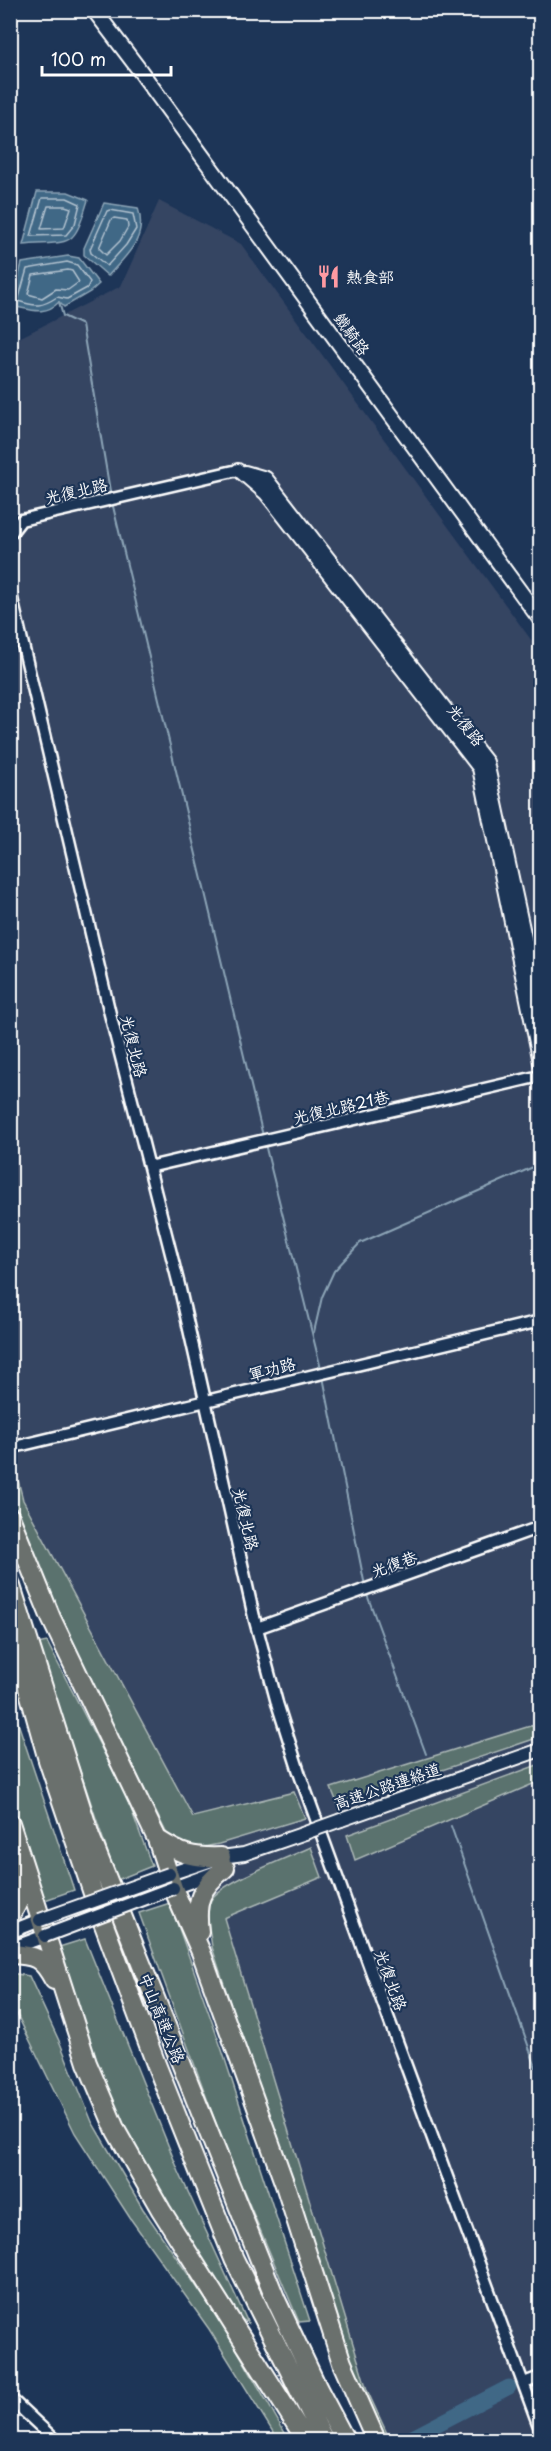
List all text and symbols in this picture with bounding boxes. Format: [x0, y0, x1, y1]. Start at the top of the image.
scale bar [42, 39, 171, 77]
text: 100 m [51, 45, 106, 72]
restaurant icon: 熱食部 [315, 264, 341, 290]
place label: 熱食部 [346, 264, 394, 288]
street label: 鐵騎路 [329, 307, 377, 360]
street label: 光復北路 [42, 471, 110, 509]
street label: 光復路 [443, 698, 491, 751]
street label: 光復北路 [116, 1012, 154, 1080]
street label: 光復北路21巷 [290, 1083, 391, 1129]
street label: 軍功路 [245, 1350, 298, 1386]
street label: 光復北路 [228, 1485, 266, 1553]
street label: 光復巷 [367, 1544, 420, 1583]
street label: 高速公路連絡道 [330, 1755, 444, 1815]
street label: 光復北路 [370, 1945, 414, 2014]
street label: 中山高速公路 [134, 1969, 192, 2067]

